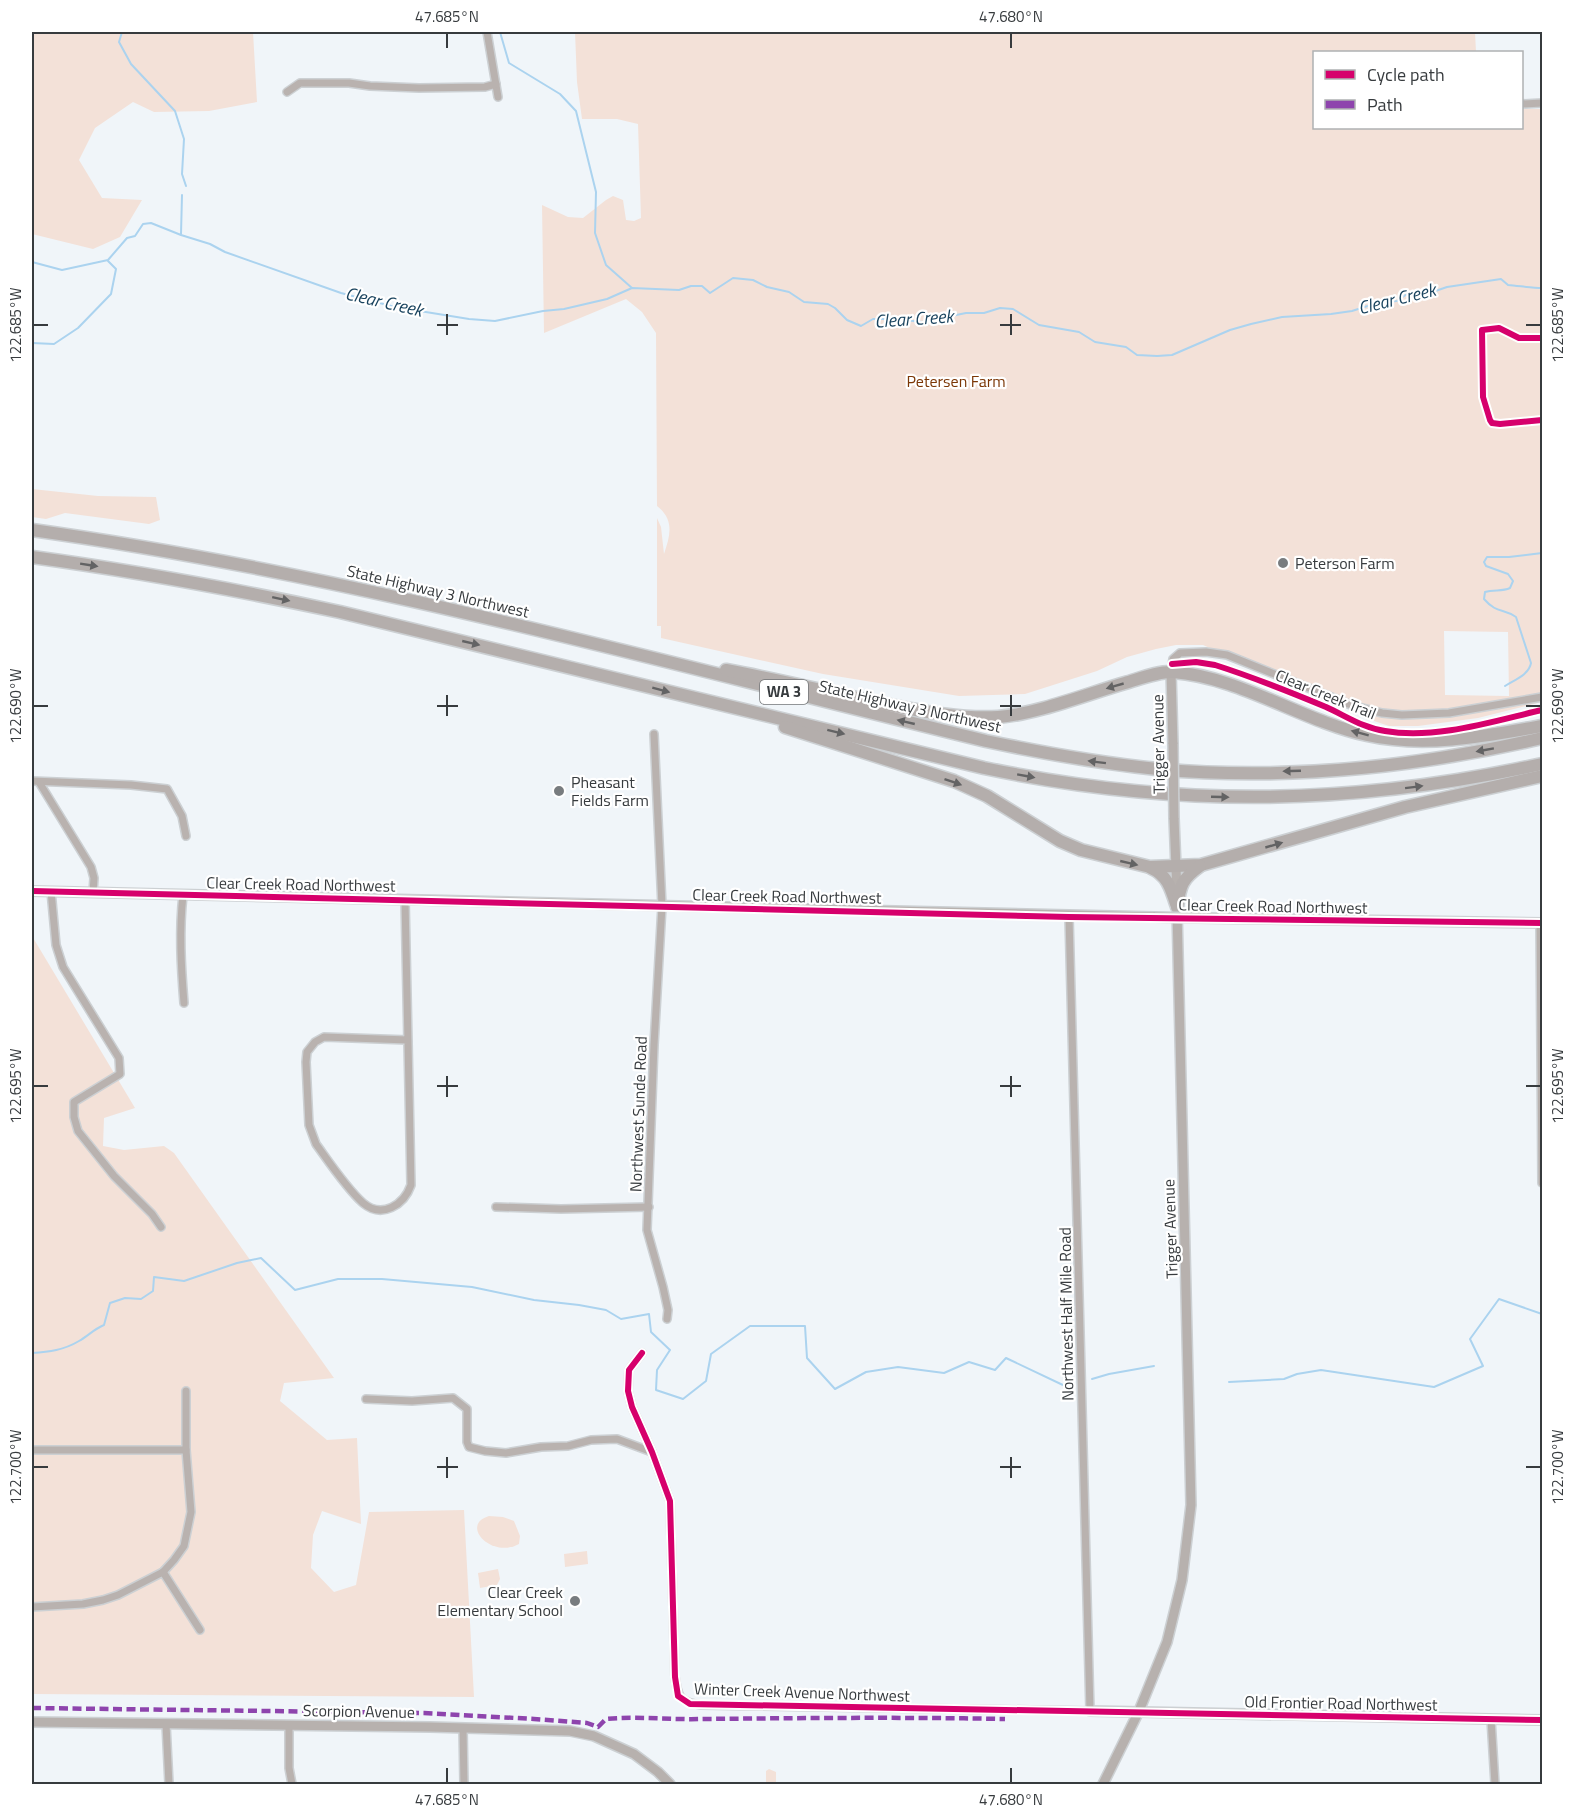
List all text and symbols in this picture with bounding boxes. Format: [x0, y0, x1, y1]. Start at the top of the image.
text: 47.685°N [415, 5, 479, 28]
text: 47.680°N [979, 5, 1043, 28]
legend [1313, 51, 1523, 129]
text: Cycle path [1367, 61, 1445, 88]
text: Path [1367, 91, 1403, 118]
water label: Clear Creek [1355, 275, 1440, 321]
water label: Clear Creek [343, 279, 428, 324]
text: 122.685°W [4, 287, 27, 363]
text: 122.685°W [1546, 287, 1569, 363]
water label: Clear Creek [874, 302, 956, 335]
park label: Petersen Farm [906, 369, 1006, 393]
place label: Peterson Farm [1295, 551, 1395, 575]
marker: Peterson Farm [1276, 556, 1290, 570]
street label: State Highway 3 Northwest [345, 558, 532, 624]
one-way arrow [80, 561, 99, 570]
one-way arrow [272, 595, 291, 604]
one-way arrow [462, 638, 481, 648]
street label: Clear Creek Trail [1272, 663, 1380, 725]
text: 122.690°W [4, 668, 27, 744]
text: 122.690°W [1546, 668, 1569, 744]
street label: State Highway 3 Northwest [817, 673, 1004, 739]
road number: WA 3 [760, 680, 808, 704]
one-way arrow [1106, 682, 1124, 691]
one-way arrow [652, 686, 670, 695]
street label: Trigger Avenue [1145, 694, 1171, 794]
one-way arrow [897, 716, 916, 726]
one-way arrow [827, 728, 845, 738]
one-way arrow [1351, 728, 1369, 737]
one-way arrow [1476, 746, 1495, 755]
one-way arrow [1088, 757, 1107, 766]
one-way arrow [1282, 767, 1301, 776]
place label: Pheasant Fields Farm [571, 770, 649, 812]
one-way arrow [1017, 772, 1036, 781]
one-way arrow [944, 777, 962, 787]
one-way arrow [1405, 783, 1424, 792]
marker: Pheasant Fields Farm [552, 784, 566, 798]
one-way arrow [1210, 793, 1229, 802]
one-way arrow [1265, 840, 1283, 849]
one-way arrow [1120, 858, 1138, 868]
street label: Clear Creek Road Northwest [206, 870, 396, 898]
street label: Clear Creek Road Northwest [692, 882, 882, 910]
street label: Clear Creek Road Northwest [1178, 892, 1368, 920]
street label: Northwest Sunde Road [623, 1036, 653, 1192]
text: 122.695°W [4, 1048, 27, 1124]
text: 122.695°W [1546, 1048, 1569, 1124]
street label: Trigger Avenue [1156, 1179, 1184, 1279]
street label: Northwest Half Mile Road [1052, 1227, 1080, 1401]
text: 122.700°W [4, 1429, 27, 1505]
text: 122.700°W [1546, 1429, 1569, 1505]
place label: Clear Creek Elementary School [437, 1580, 563, 1622]
marker: Clear Creek Elementary School [568, 1594, 582, 1608]
street label: Winter Creek Avenue Northwest [694, 1676, 911, 1708]
street label: Old Frontier Road Northwest [1244, 1689, 1438, 1717]
street label: Scorpion Avenue [303, 1698, 415, 1724]
text: 47.685°N [415, 1788, 479, 1811]
text: 47.680°N [979, 1788, 1043, 1811]

